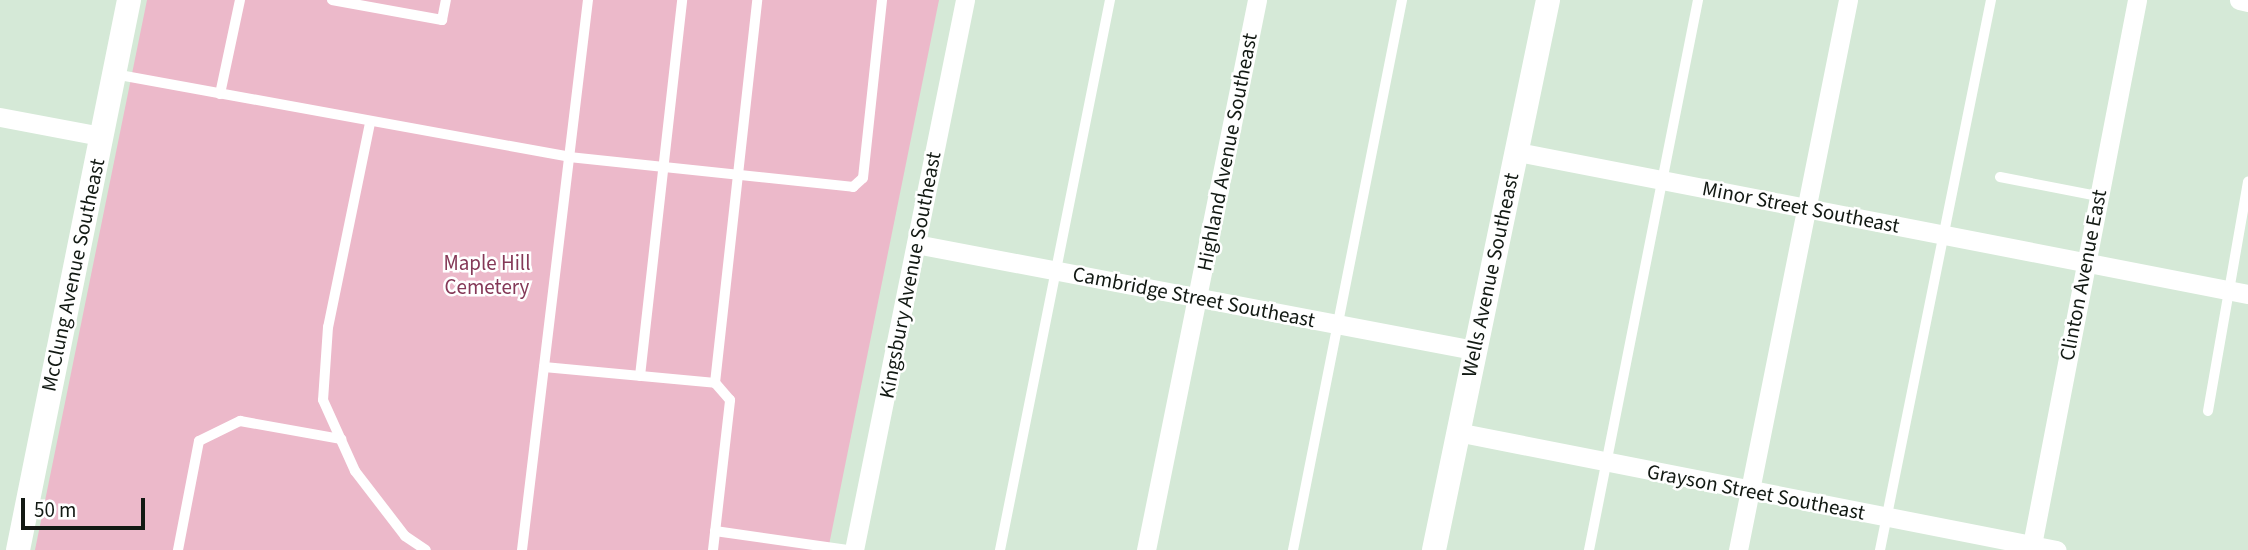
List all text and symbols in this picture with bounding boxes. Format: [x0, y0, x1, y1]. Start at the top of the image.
street label: Highland Avenue Southeast [1192, 31, 1262, 273]
street label: Kingsbury Avenue Southeast [874, 150, 946, 400]
street label: McClung Avenue Southeast [36, 156, 110, 394]
street label: Wells Avenue Southeast [1456, 171, 1524, 379]
street label: Minor Street Southeast [1700, 176, 1902, 238]
street label: Clinton Avenue East [2054, 187, 2112, 363]
park label: Maple Hill Cemetery [443, 250, 531, 300]
street label: Cambridge Street Southeast [1071, 261, 1317, 333]
street label: Grayson Street Southeast [1645, 458, 1867, 526]
scale bar [24, 484, 149, 528]
text: 50 m [34, 495, 76, 525]

